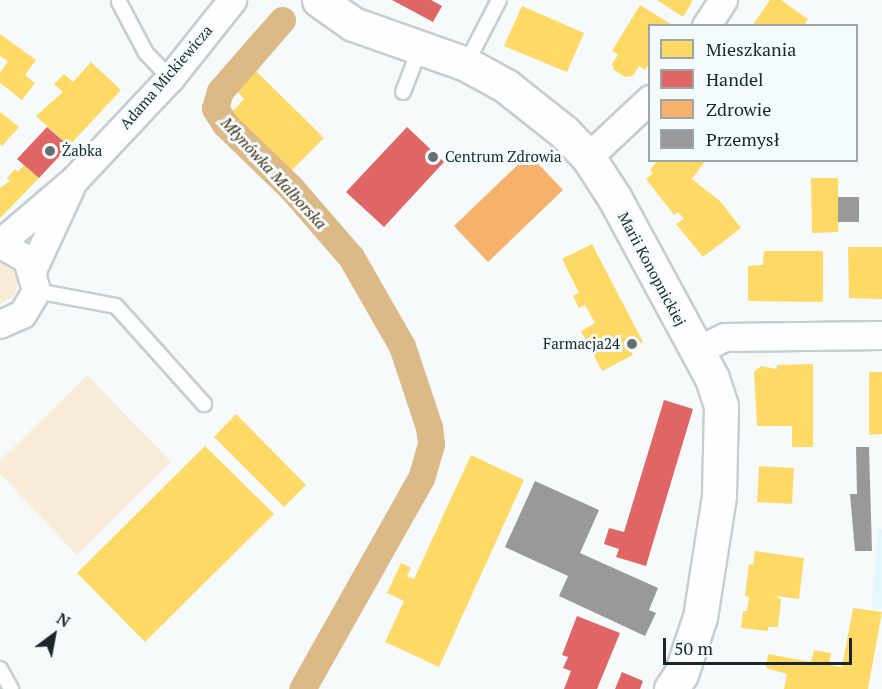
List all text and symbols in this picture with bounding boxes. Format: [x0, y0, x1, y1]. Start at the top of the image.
street label: Adama Mickiewicza [116, 21, 216, 133]
legend [648, 24, 858, 162]
text: Mieszkania [706, 37, 796, 61]
text: Handel [706, 67, 763, 91]
text: Zdrowie [706, 97, 771, 121]
water label: Młynówka Malborska [217, 113, 331, 233]
text: Przemysł [706, 127, 780, 151]
place label: Żabka [62, 142, 102, 160]
marker: Żabka [43, 144, 57, 158]
place label: Centrum Zdrowia [445, 148, 562, 166]
marker: Centrum Zdrowia [426, 150, 440, 164]
street label: Marii Konopnickiej [614, 209, 690, 329]
place label: Farmacja24 [543, 335, 620, 353]
marker: Farmacja24 [625, 337, 639, 351]
north arrow [24, 605, 84, 665]
text: N [53, 607, 75, 632]
scale bar [666, 626, 855, 664]
text: 50 m [674, 636, 713, 660]

